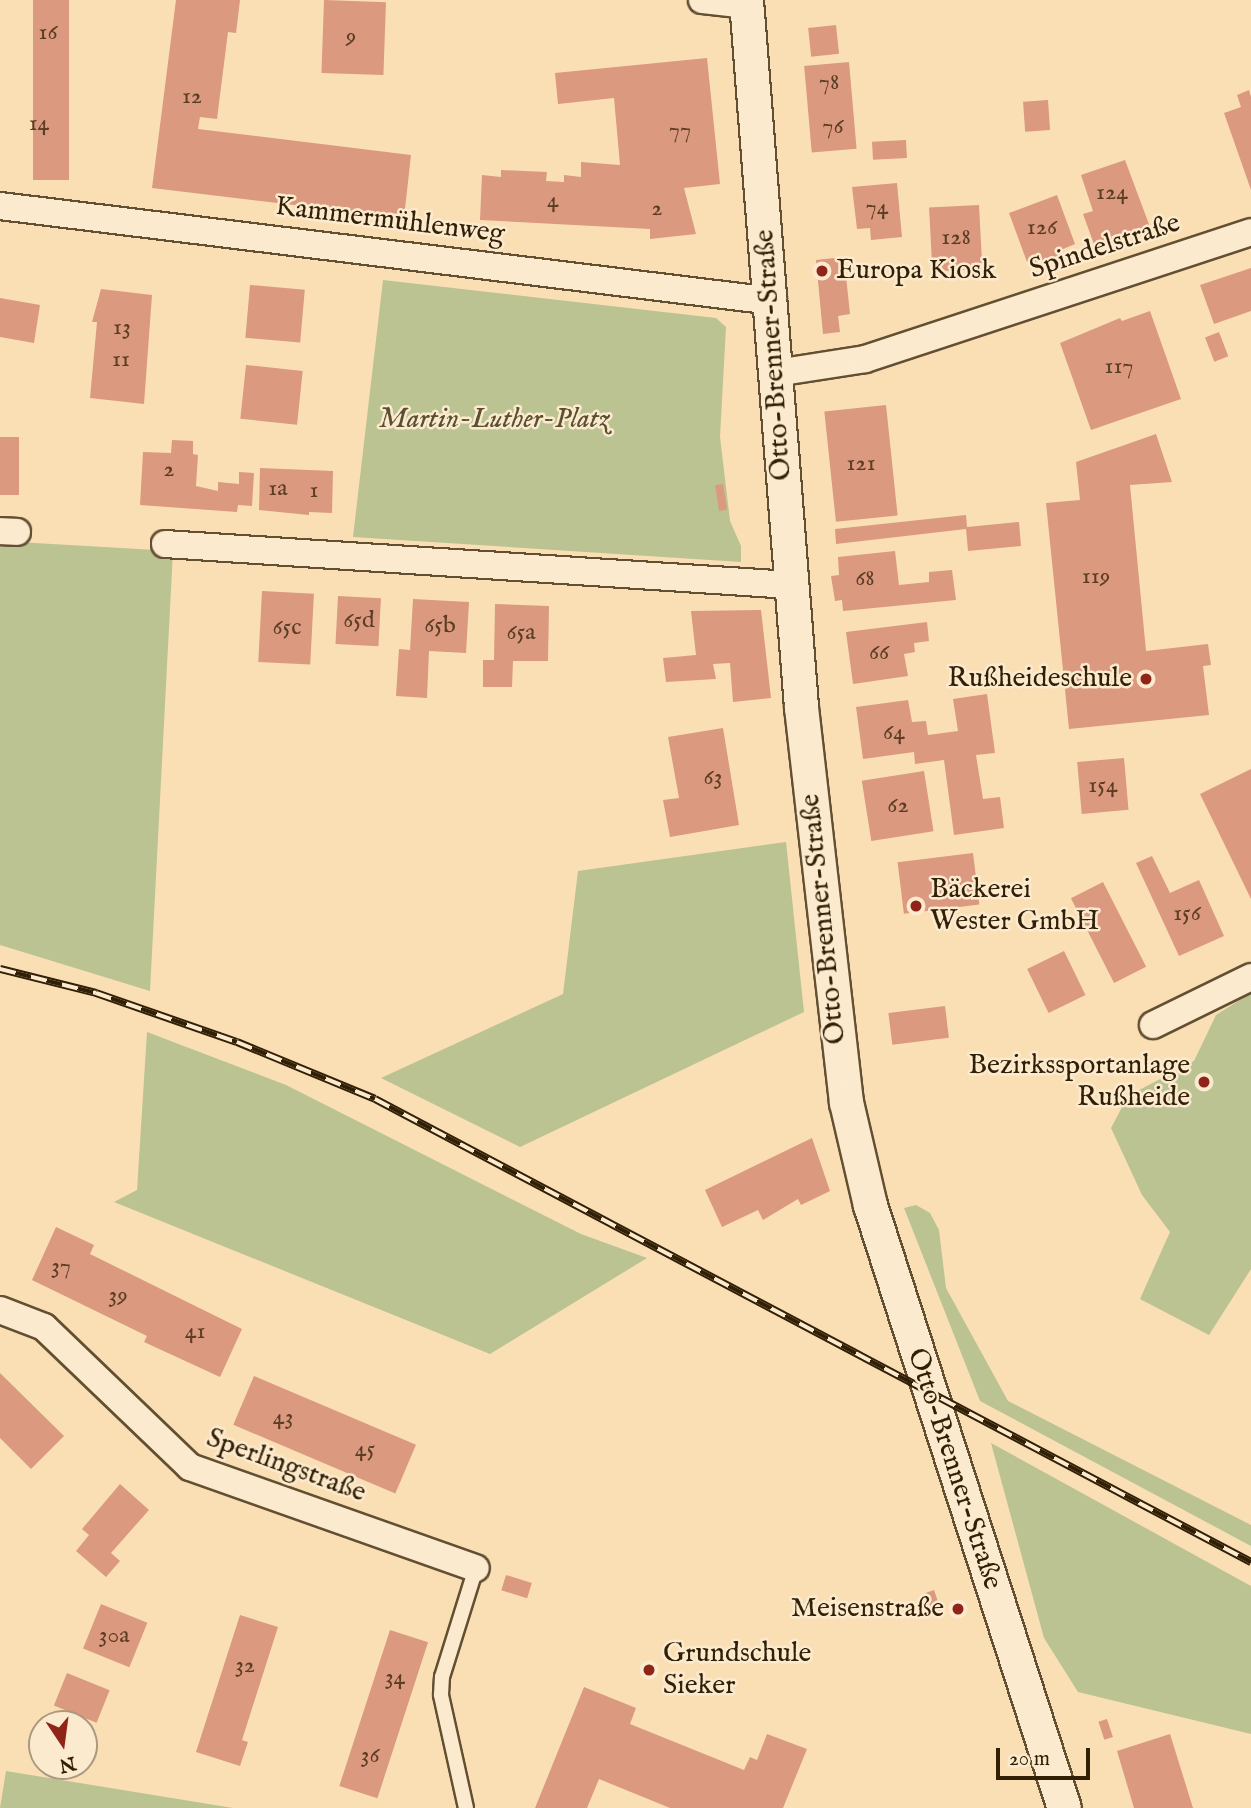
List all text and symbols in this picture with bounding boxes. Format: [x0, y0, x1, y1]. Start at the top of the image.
house number: 16 [38, 19, 58, 47]
house number: 9 [346, 23, 356, 51]
house number: 78 [819, 69, 839, 97]
house number: 12 [182, 83, 202, 111]
house number: 14 [29, 110, 49, 138]
house number: 76 [822, 113, 844, 141]
house number: 77 [669, 117, 691, 145]
house number: 124 [1096, 179, 1128, 207]
house number: 4 [547, 187, 559, 215]
street label: Kammermühlenweg [273, 190, 507, 252]
house number: 74 [866, 194, 888, 222]
house number: 2 [651, 195, 663, 223]
street label: Spindelstraße [1025, 207, 1185, 287]
house number: 126 [1027, 214, 1057, 242]
house number: 128 [941, 224, 971, 252]
street label: Otto-Brenner-Straße [748, 228, 800, 482]
place label: Europa Kiosk [836, 254, 996, 288]
marker: Europa Kiosk [814, 263, 830, 279]
house number: 13 [113, 314, 131, 342]
house number: 11 [112, 346, 130, 374]
house number: 117 [1104, 353, 1134, 381]
park label: Martin-Luther-Platz [379, 403, 609, 437]
house number: 121 [846, 450, 876, 478]
house number: 2 [163, 456, 175, 484]
house number: 1a [268, 475, 288, 503]
house number: 1 [310, 477, 318, 505]
house number: 119 [1082, 563, 1110, 591]
house number: 68 [855, 565, 875, 593]
house number: 65d [343, 607, 375, 635]
house number: 65b [424, 612, 456, 640]
house number: 65c [272, 614, 302, 642]
house number: 65a [506, 619, 536, 647]
house number: 66 [869, 639, 889, 667]
place label: Rußheideschule [948, 662, 1132, 696]
marker: Rußheideschule [1138, 671, 1154, 687]
house number: 64 [883, 719, 905, 747]
house number: 63 [703, 764, 723, 792]
house number: 154 [1088, 772, 1118, 800]
street label: Otto-Brenner-Straße [794, 792, 854, 1046]
house number: 62 [887, 792, 909, 820]
place label: Bäckerei Wester GmbH [930, 873, 1099, 939]
marker: Bäckerei Wester GmbH [908, 898, 924, 914]
house number: 156 [1173, 900, 1201, 928]
place label: Bezirkssportanlage Rußheide [968, 1049, 1190, 1115]
marker: Bezirkssportanlage Rußheide [1196, 1074, 1212, 1090]
house number: 37 [51, 1253, 71, 1281]
house number: 39 [108, 1282, 128, 1310]
house number: 41 [185, 1318, 205, 1346]
street label: Otto-Brenner-Straße [899, 1344, 1009, 1594]
house number: 43 [273, 1404, 293, 1432]
street label: Sperlingstraße [202, 1422, 370, 1510]
house number: 45 [355, 1436, 375, 1464]
place label: Meisenstraße [791, 1592, 944, 1626]
marker: Meisenstraße [950, 1601, 966, 1617]
house number: 30a [98, 1622, 130, 1650]
place label: Grundschule Sieker [663, 1637, 811, 1703]
house number: 32 [235, 1652, 255, 1680]
marker: Grundschule Sieker [641, 1662, 657, 1678]
house number: 34 [385, 1664, 405, 1692]
north arrow [28, 1710, 98, 1780]
scale bar [999, 1734, 1094, 1778]
house number: 36 [360, 1742, 380, 1770]
text: 20 m [1009, 1746, 1050, 1773]
text: N [57, 1750, 78, 1777]

